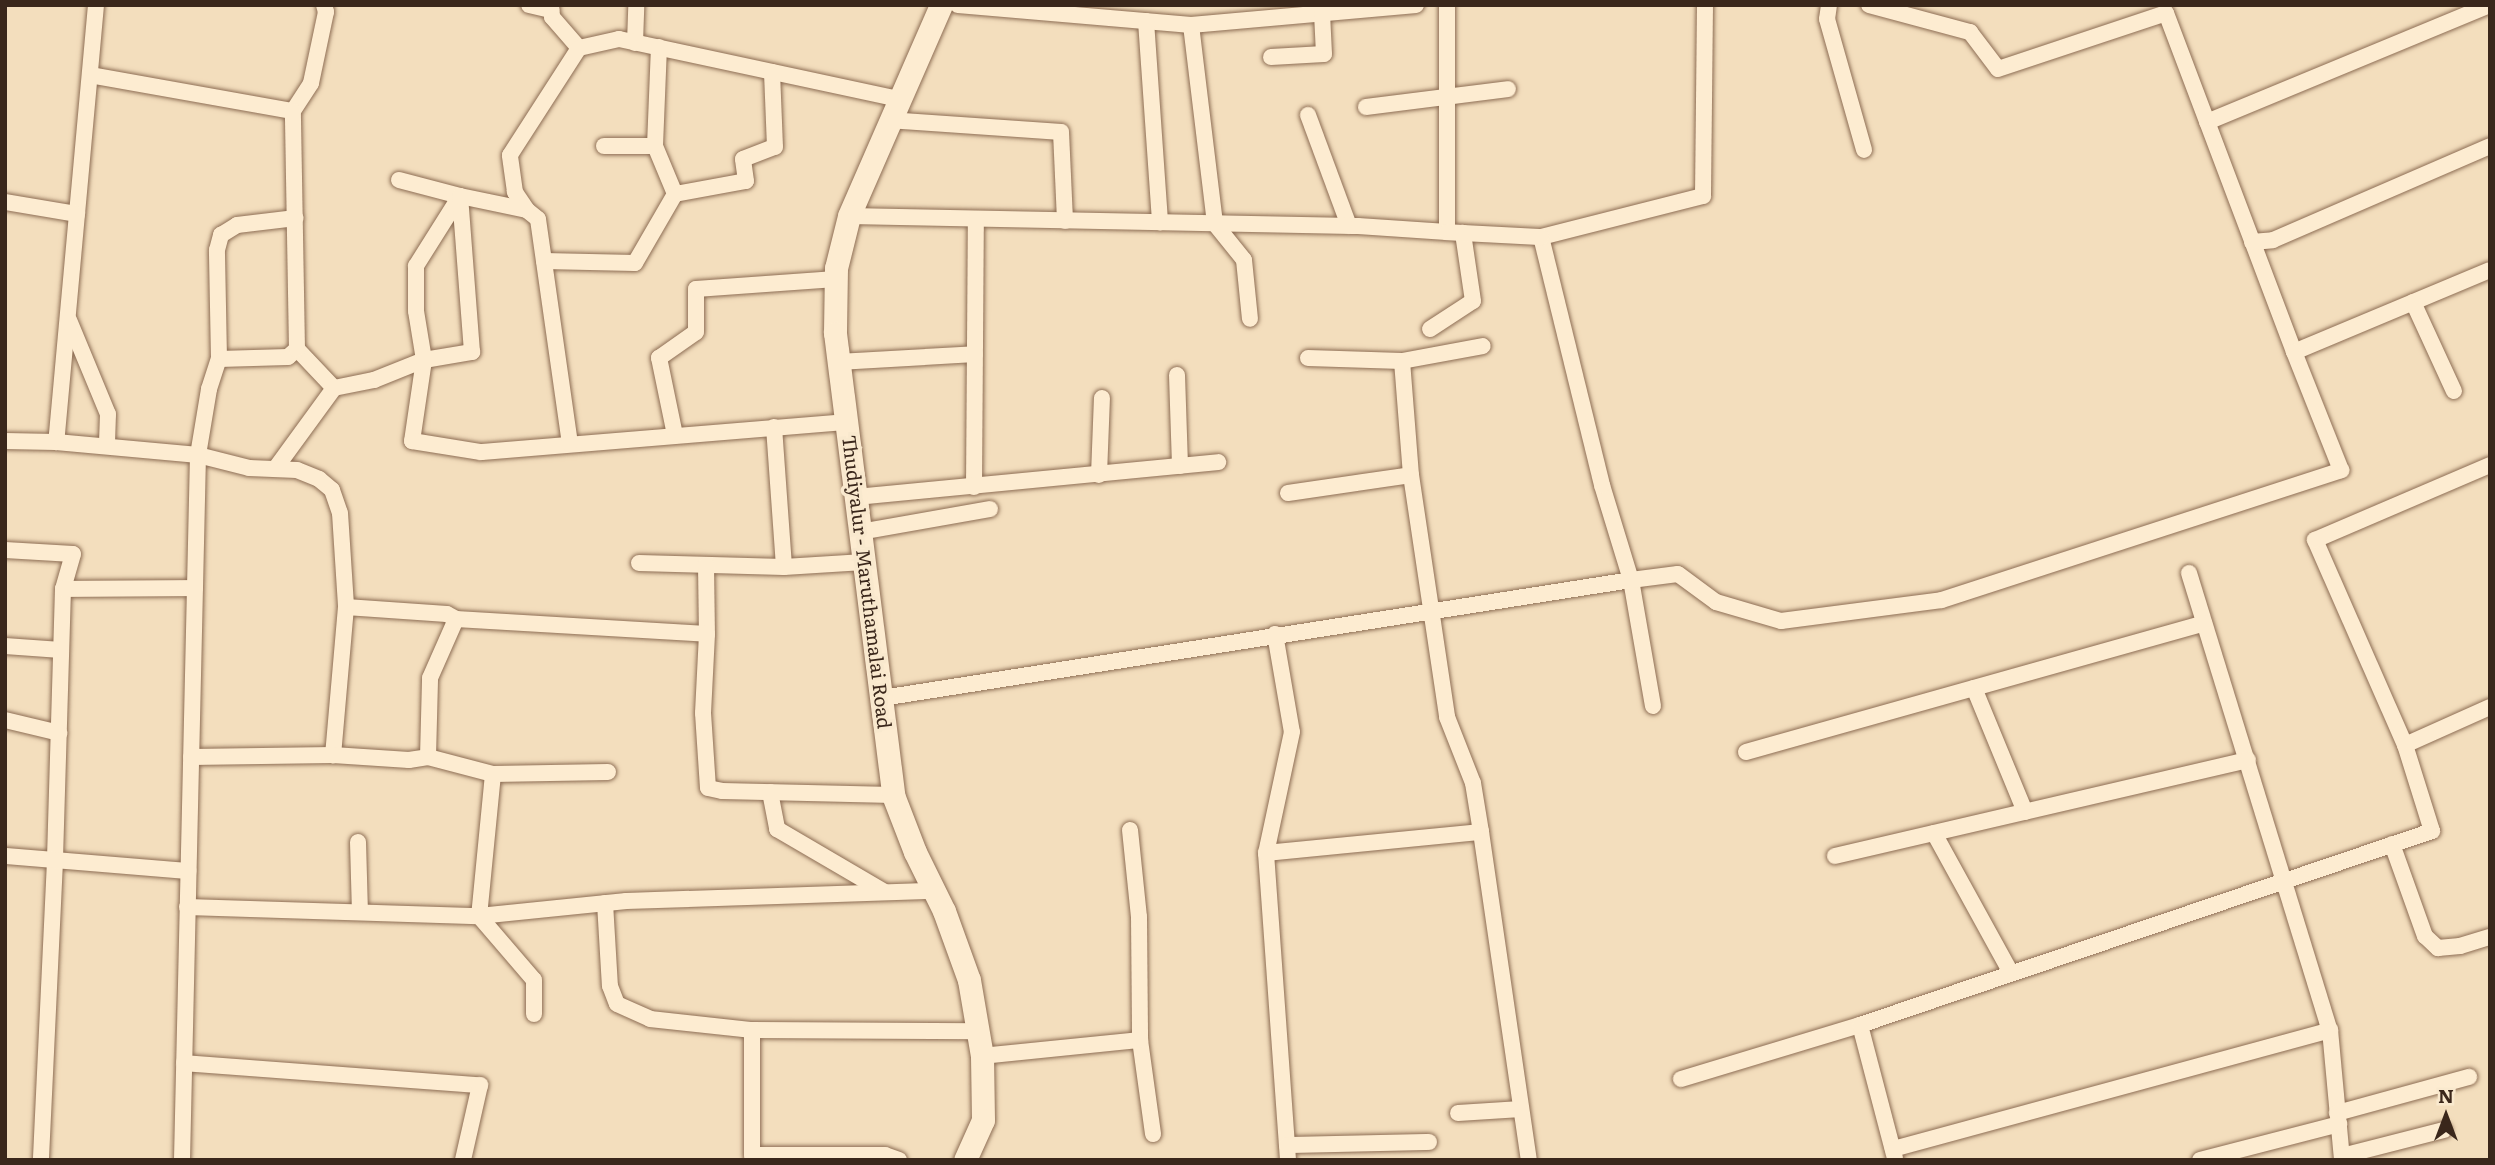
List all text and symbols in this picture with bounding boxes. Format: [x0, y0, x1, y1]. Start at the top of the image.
street label: Thudiyalur - Maruthamalai Road [838, 434, 896, 730]
north arrow [2411, 1081, 2481, 1151]
text: N [2438, 1081, 2454, 1109]

